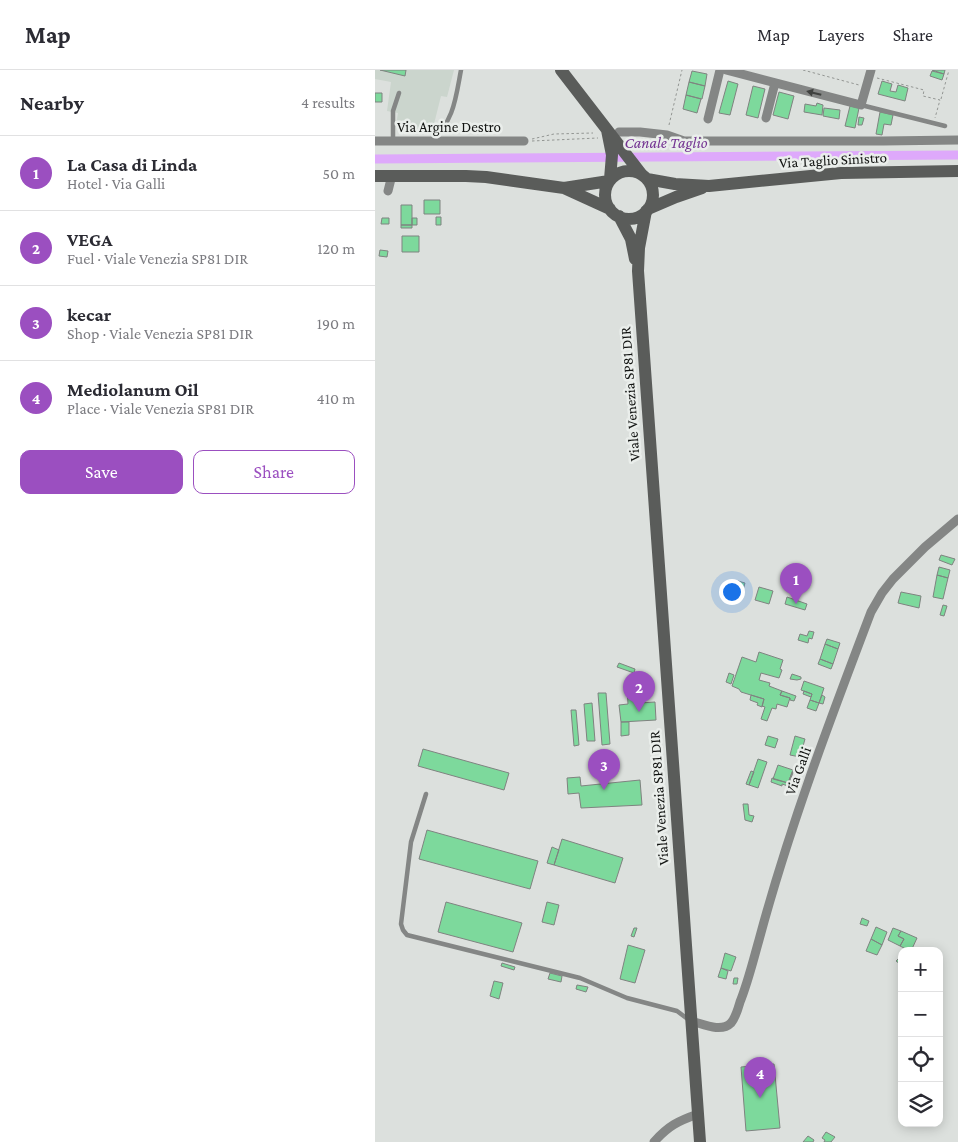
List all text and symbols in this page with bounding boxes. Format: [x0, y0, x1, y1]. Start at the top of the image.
text: Map [25, 21, 71, 48]
text: Map [757, 25, 790, 45]
text: Layers [818, 25, 865, 45]
text: Share [893, 25, 933, 45]
one-way arrow [807, 89, 822, 97]
text: Nearby [20, 91, 84, 115]
text: 4 results [301, 94, 355, 111]
street label: Via Argine Destro [397, 119, 501, 136]
water label: Canale Taglio [624, 134, 708, 152]
street label: Via Taglio Sinistro [779, 149, 887, 172]
text: La Casa di Linda [67, 154, 197, 175]
text: 1 [33, 165, 39, 182]
text: 50 m [323, 165, 355, 182]
text: Hotel · Via Galli [67, 175, 165, 192]
text: VEGA [67, 229, 113, 250]
text: 2 [32, 240, 40, 257]
text: 120 m [317, 240, 355, 257]
text: Fuel · Viale Venezia SP81 DIR [67, 250, 248, 267]
text: kecar [67, 304, 111, 325]
text: 3 [32, 315, 40, 332]
text: 190 m [317, 315, 355, 332]
text: Shop · Viale Venezia SP81 DIR [67, 325, 253, 342]
street label: Viale Venezia SP81 DIR [617, 325, 643, 462]
text: Mediolanum Oil [67, 379, 199, 400]
text: 4 [32, 390, 40, 407]
text: 410 m [317, 390, 355, 407]
text: Place · Viale Venezia SP81 DIR [67, 400, 254, 417]
button: Save [20, 450, 183, 494]
button: Share [193, 450, 355, 494]
pin: 1 [780, 563, 812, 604]
your location [719, 579, 745, 605]
pin: 2 [623, 671, 655, 712]
street label: Viale Venezia SP81 DIR [646, 729, 672, 866]
street label: Via Galli [782, 745, 814, 797]
pin: 3 [588, 749, 620, 790]
map controls [898, 947, 943, 1127]
button: + [898, 947, 943, 992]
button: − [898, 992, 943, 1037]
button: locate [898, 1037, 943, 1082]
pin: 4 [744, 1057, 776, 1098]
button: layers [898, 1082, 943, 1127]

